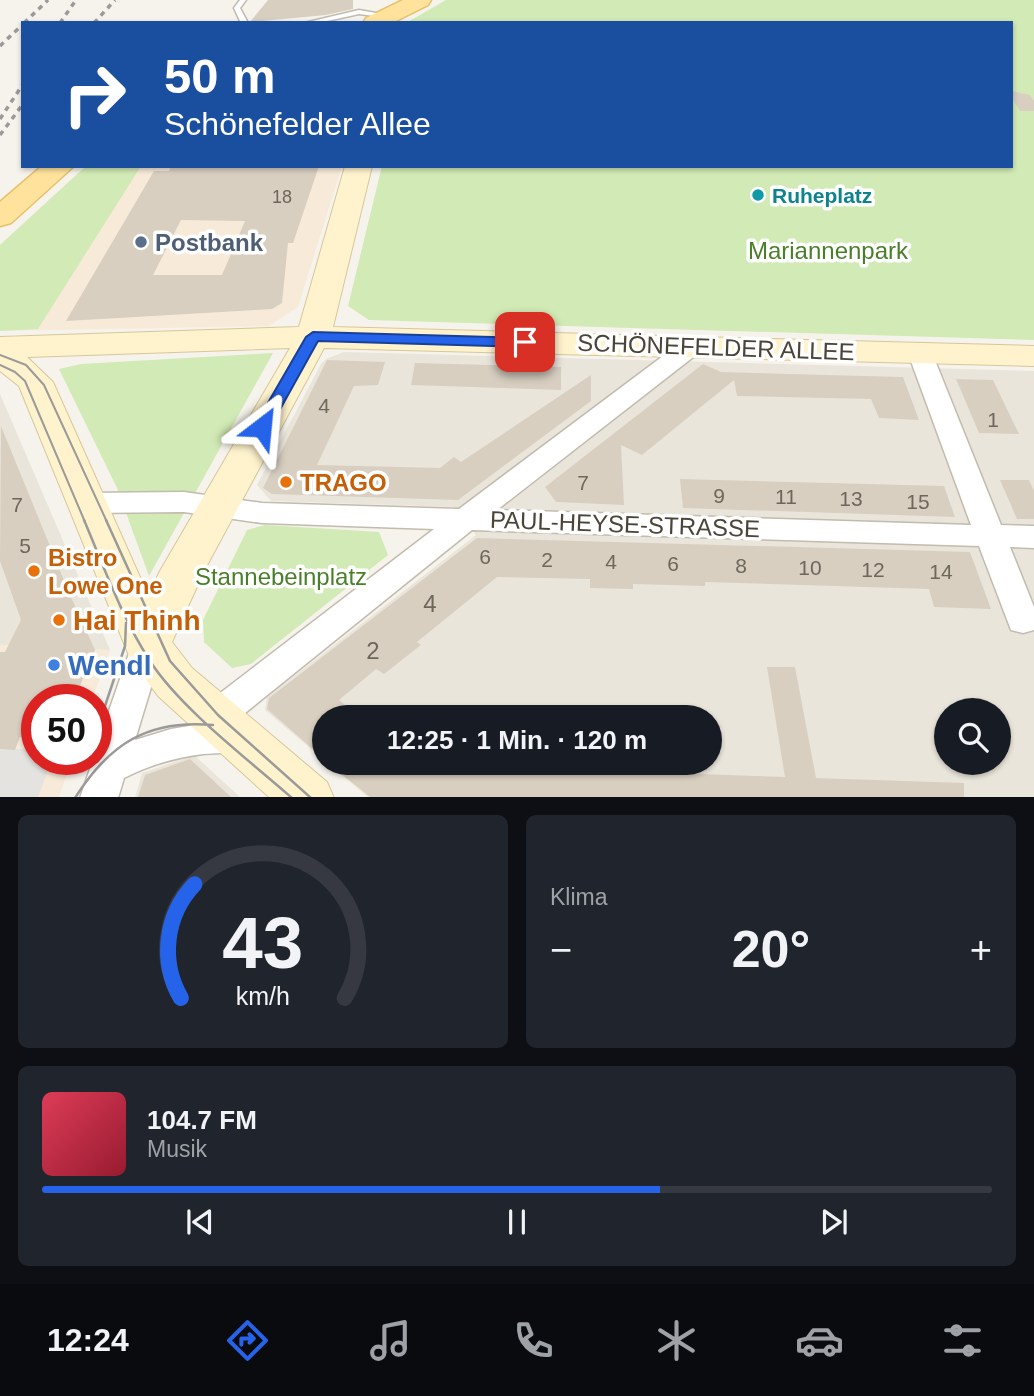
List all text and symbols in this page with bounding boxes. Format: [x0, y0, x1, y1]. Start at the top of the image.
icon: right [49, 49, 140, 140]
text: 50 m [164, 49, 276, 103]
text: Schönefelder Allee [164, 106, 431, 142]
place label: Ruheplatz [772, 184, 872, 207]
house number: 18 [272, 187, 292, 207]
marker: Ruheplatz [750, 187, 766, 203]
place label: Postbank [155, 229, 264, 256]
marker: Postbank [133, 234, 149, 250]
park label: Mariannenpark [748, 237, 909, 264]
pin [495, 312, 555, 372]
icon: arrive [506, 323, 544, 361]
street label: SCHÖNEFELDER ALLEE [577, 329, 855, 365]
position arrow [225, 390, 299, 464]
house number: 4 [318, 394, 330, 417]
house number: 1 [987, 408, 999, 431]
place label: TRAGO [300, 469, 387, 496]
house number: 7 [577, 471, 589, 494]
marker: TRAGO [278, 474, 294, 490]
house number: 9 [713, 484, 725, 507]
house number: 11 [775, 485, 797, 508]
house number: 13 [839, 487, 863, 510]
house number: 15 [906, 490, 930, 513]
house number: 7 [11, 493, 23, 516]
street label: PAUL-HEYSE-STRASSE [489, 506, 761, 542]
house number: 5 [19, 534, 31, 557]
place label: Bistro Lowe One [48, 544, 163, 599]
house number: 6 [479, 545, 491, 568]
house number: 2 [541, 548, 553, 571]
house number: 4 [605, 550, 617, 573]
house number: 6 [667, 552, 679, 575]
house number: 8 [735, 554, 747, 577]
house number: 10 [798, 556, 822, 579]
house number: 12 [861, 558, 885, 581]
house number: 14 [929, 560, 953, 583]
marker: Bistro Lowe One [26, 563, 42, 579]
park label: Stannebeinplatz [195, 563, 367, 590]
house number: 4 [423, 590, 437, 617]
place label: Hai Thinh [73, 605, 201, 636]
marker: Hai Thinh [51, 612, 67, 628]
house number: 2 [366, 637, 380, 664]
place label: Wendl [68, 650, 151, 681]
marker: Wendl [46, 657, 62, 673]
speed limit sign: 50 [21, 684, 112, 775]
map controls [934, 698, 1011, 775]
button: search [934, 698, 1011, 775]
text: 12:25 · 1 Min. · 120 m [387, 725, 647, 755]
text: Klima [550, 884, 608, 910]
text: 43 [223, 902, 303, 983]
text: 20° [732, 920, 810, 978]
text: − [550, 929, 572, 971]
text: + [970, 929, 992, 971]
text: km/h [236, 981, 290, 1009]
text: 104.7 FM [147, 1105, 257, 1135]
text: Musik [147, 1136, 207, 1162]
icon: previous [181, 1203, 219, 1241]
icon: pause [498, 1203, 536, 1241]
icon: next [815, 1203, 853, 1241]
icon: directions [223, 1316, 272, 1365]
icon: music [366, 1316, 415, 1365]
icon: phone [509, 1316, 558, 1365]
icon: climate [652, 1316, 701, 1365]
icon: car [795, 1316, 844, 1365]
icon: filters [938, 1316, 987, 1365]
text: 12:24 [47, 1322, 129, 1358]

